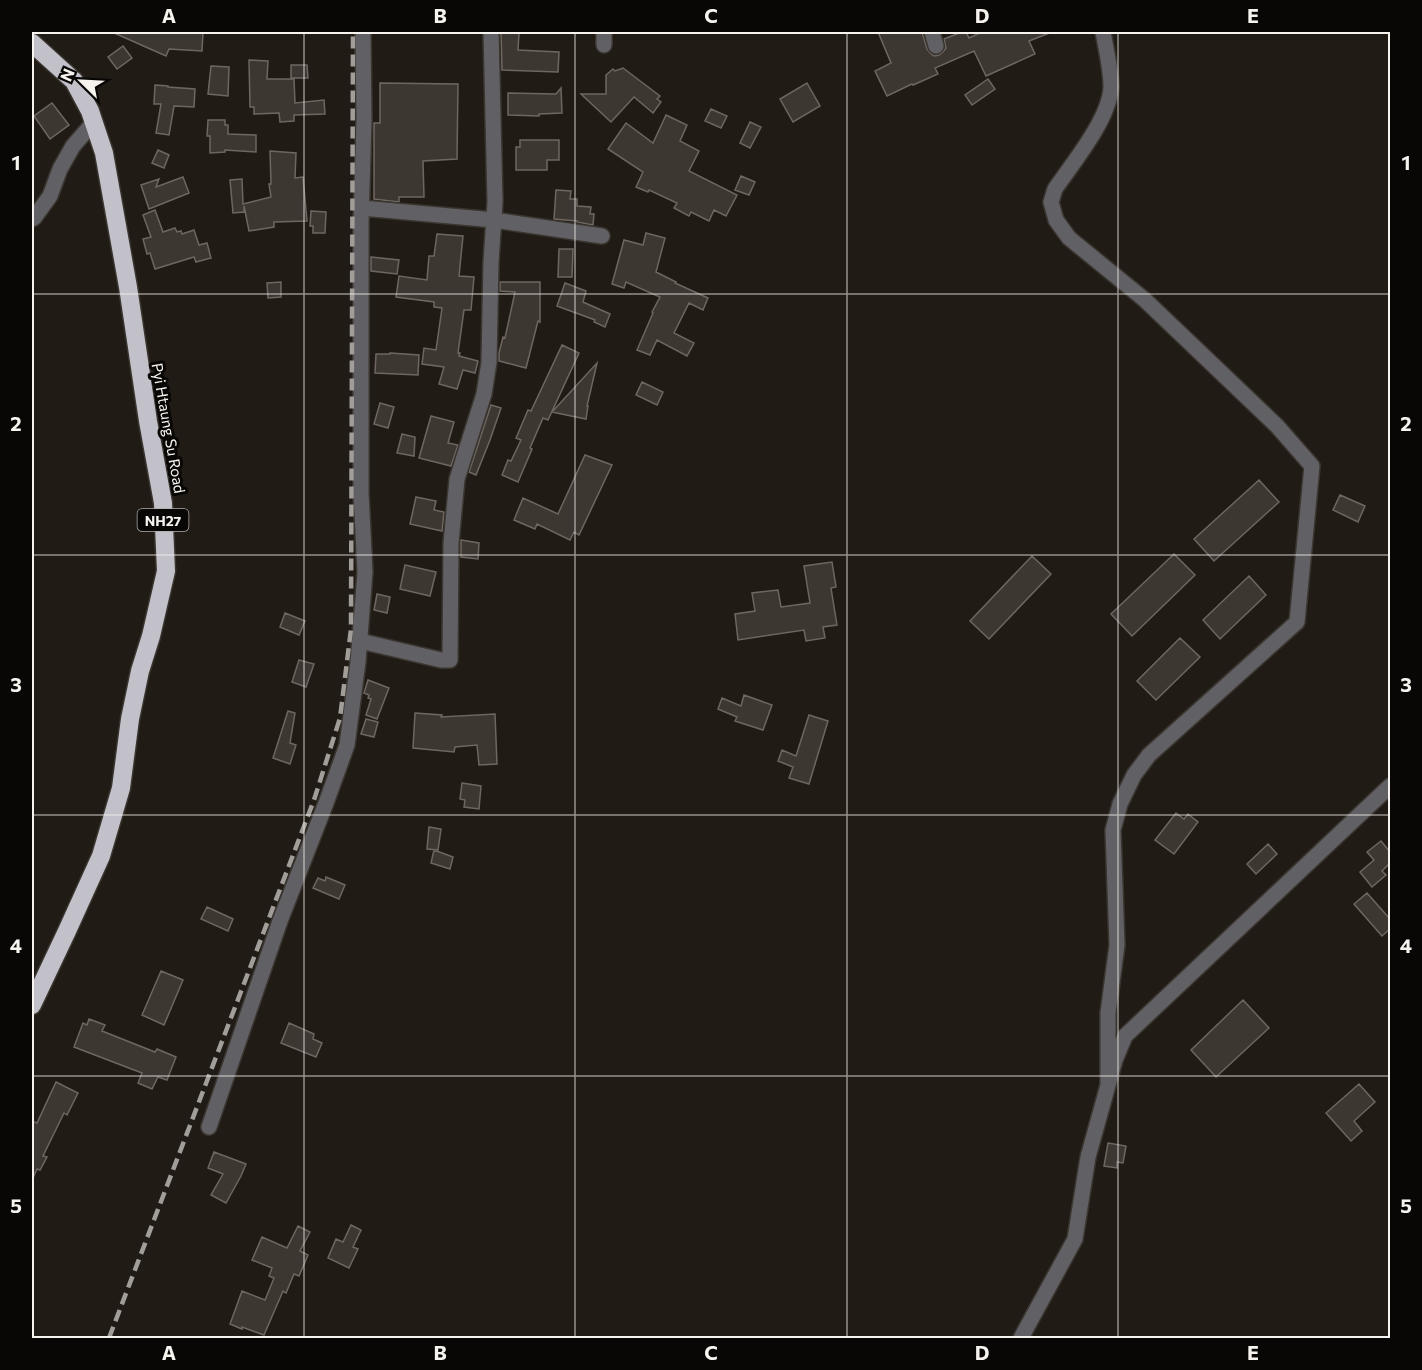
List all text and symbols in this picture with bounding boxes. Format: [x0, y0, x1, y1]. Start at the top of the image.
text: A [162, 3, 176, 27]
text: B [433, 3, 447, 27]
text: C [704, 3, 718, 27]
text: D [975, 3, 989, 27]
text: E [1247, 3, 1259, 27]
north arrow [51, 51, 111, 111]
text: N [56, 65, 78, 84]
text: 1 [11, 150, 21, 174]
text: 1 [1401, 150, 1411, 174]
street label: Pyi Htaung Su Road [149, 361, 189, 495]
text: 2 [10, 411, 22, 435]
text: 2 [1400, 411, 1412, 435]
road number: NH27 [138, 509, 188, 531]
text: 3 [10, 672, 22, 696]
text: 3 [1400, 672, 1412, 696]
text: 4 [10, 933, 22, 957]
text: 4 [1400, 933, 1412, 957]
text: 5 [10, 1193, 22, 1217]
text: 5 [1400, 1193, 1412, 1217]
text: A [162, 1340, 176, 1364]
text: B [433, 1340, 447, 1364]
text: C [704, 1340, 718, 1364]
text: D [975, 1340, 989, 1364]
text: E [1247, 1340, 1259, 1364]

